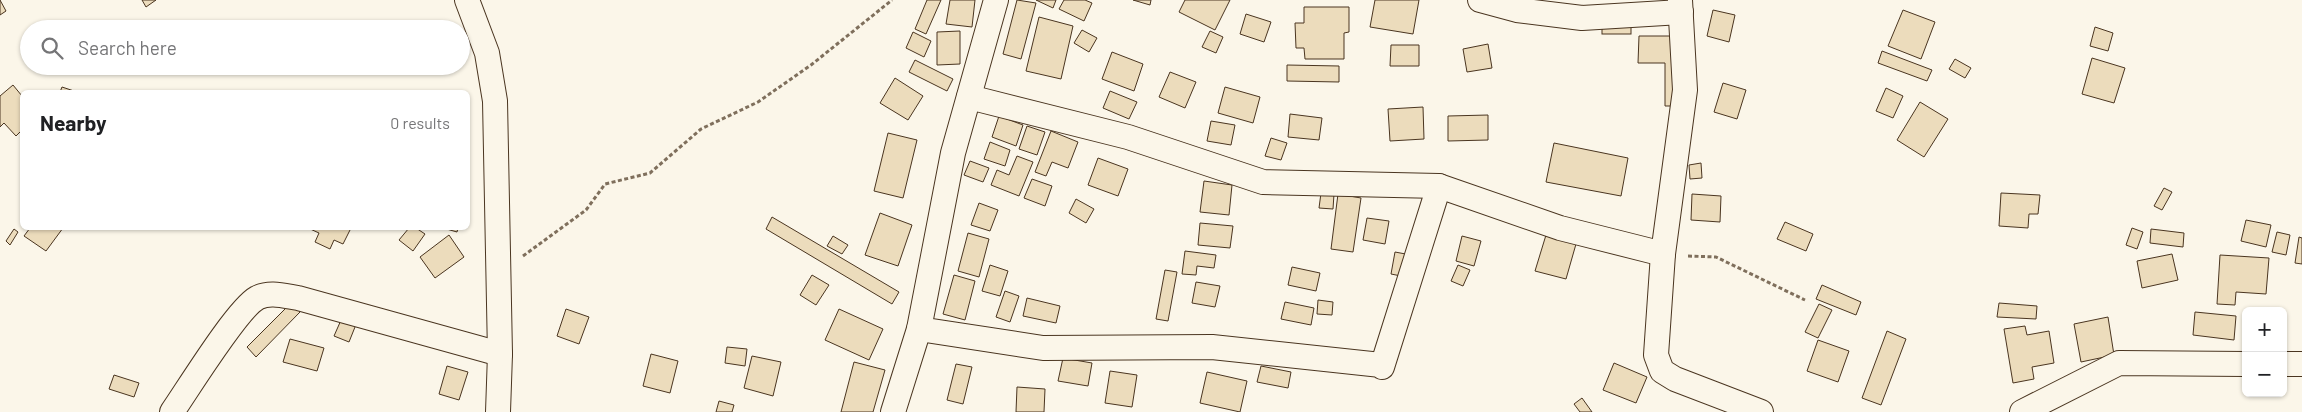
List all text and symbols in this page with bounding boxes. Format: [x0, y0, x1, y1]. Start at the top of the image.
search box [20, 20, 470, 75]
icon: search [38, 34, 66, 62]
text: Search here [78, 36, 177, 59]
text: Nearby [40, 110, 106, 135]
text: 0 results [390, 113, 450, 132]
map controls [2242, 307, 2287, 397]
button: + [2242, 307, 2287, 352]
button: − [2242, 352, 2287, 397]

